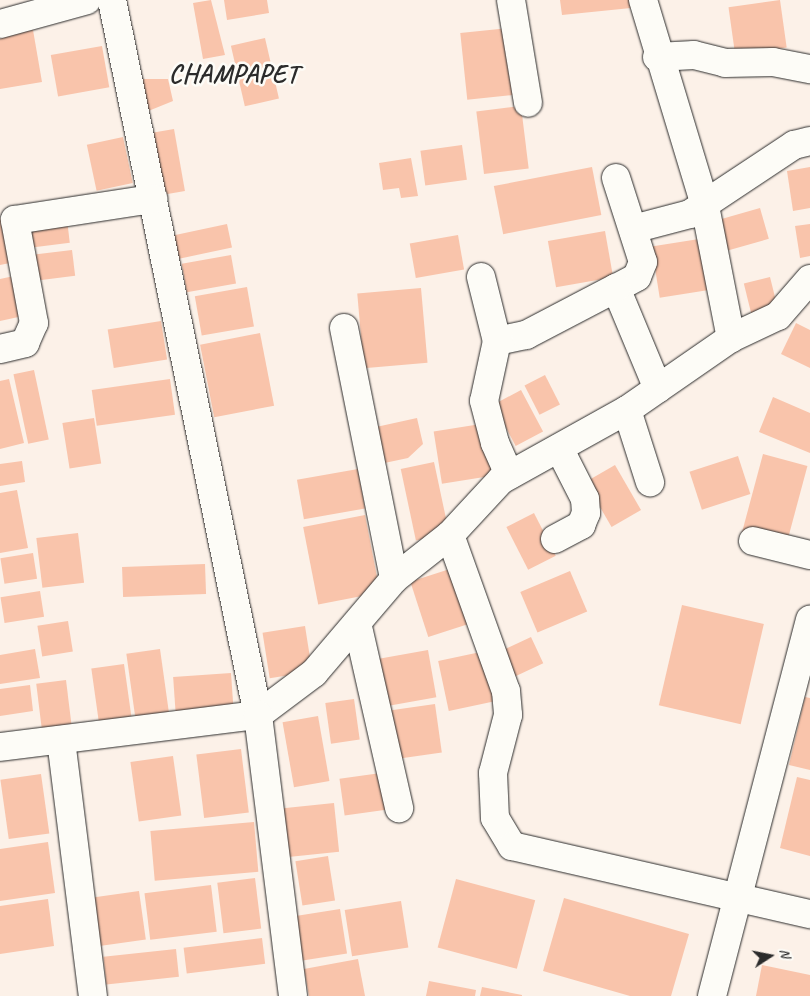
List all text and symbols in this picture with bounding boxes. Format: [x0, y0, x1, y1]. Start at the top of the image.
district label: CHAMPAPET [167, 58, 301, 90]
north arrow [745, 931, 795, 981]
text: N [776, 947, 794, 959]

